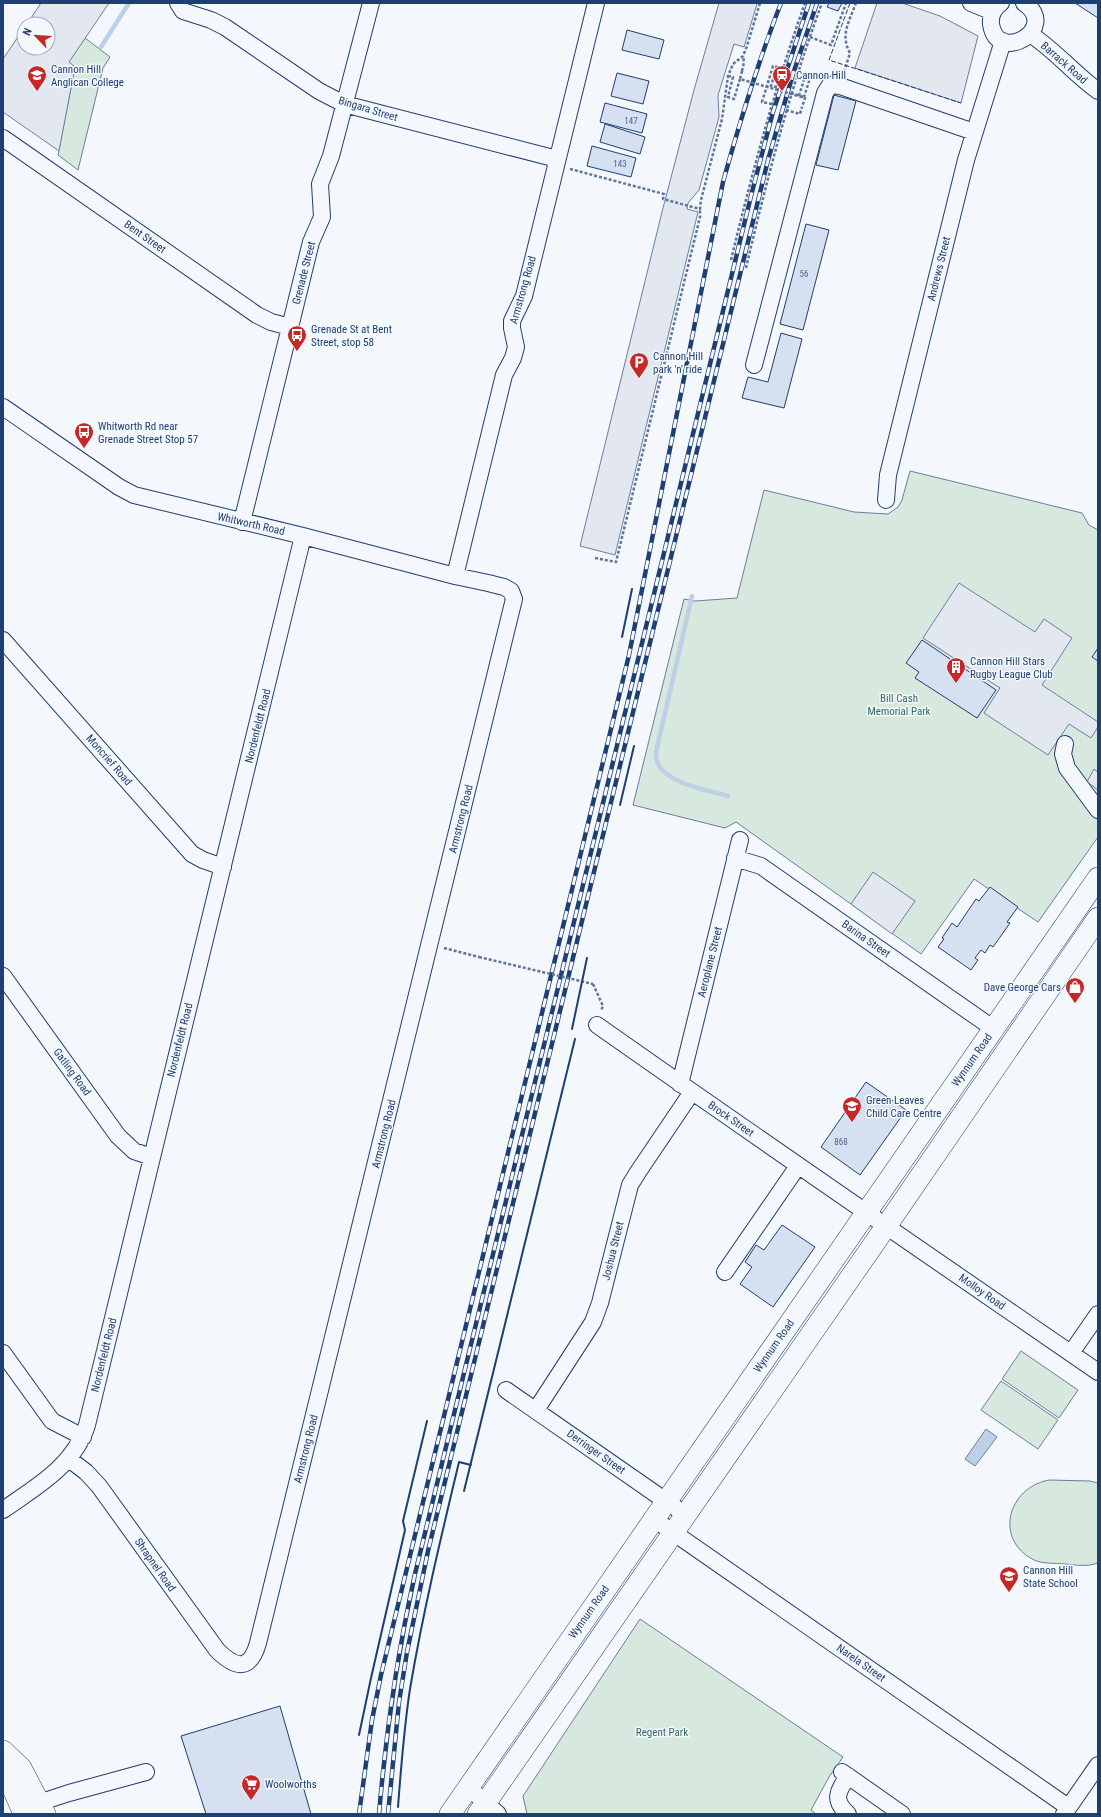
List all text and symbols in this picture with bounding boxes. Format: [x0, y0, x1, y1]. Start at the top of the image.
north arrow [16, 16, 56, 56]
text: N [20, 26, 35, 38]
street label: Barrack Road [1038, 39, 1090, 87]
place label: Cannon Hill Anglican College [51, 63, 124, 89]
school or university icon: Cannon Hill Anglican College [26, 64, 48, 92]
station icon: Cannon Hill [771, 64, 793, 92]
place label: Cannon Hill [796, 69, 846, 82]
street label: Bingara Street [337, 94, 399, 124]
house number: 147 [624, 116, 638, 126]
house number: 143 [613, 159, 627, 169]
street label: Bent Street [122, 218, 168, 256]
street label: Andrews Street [925, 235, 953, 303]
street label: Grenade Street [290, 240, 318, 306]
street label: Armstrong Road [507, 254, 539, 326]
house number: 56 [800, 269, 808, 279]
place label: Grenade St at Bent Street, stop 58 [311, 323, 392, 349]
bus stop icon: Grenade St at Bent Street, stop 58 [286, 324, 308, 352]
place label: Cannon Hill park 'n' ride [653, 350, 703, 376]
parking icon: Cannon Hill park 'n' ride [628, 351, 650, 379]
place label: Whitworth Rd near Grenade Street Stop 57 [98, 420, 198, 446]
bus stop icon: Whitworth Rd near Grenade Street Stop 57 [73, 421, 95, 449]
street label: Whitworth Road [216, 510, 286, 538]
place label: Cannon Hill Stars Rugby League Club [970, 655, 1053, 681]
building icon: Cannon Hill Stars Rugby League Club [945, 656, 967, 684]
street label: Nordenfeldt Road [243, 688, 273, 764]
park label: Bill Cash Memorial Park [867, 692, 931, 718]
street label: Moncrief Road [83, 732, 135, 788]
street label: Armstrong Road [446, 783, 476, 855]
street label: Barina Street [839, 918, 893, 960]
street label: Aeroplane Street [695, 925, 725, 999]
shop icon: Dave George Cars [1064, 976, 1086, 1004]
place label: Dave George Cars [984, 981, 1061, 994]
street label: Nordenfeldt Road [165, 1002, 195, 1078]
street label: Wynnum Road [949, 1031, 995, 1089]
street label: Gatling Road [50, 1046, 94, 1098]
place label: Green Leaves Child Care Centre [866, 1094, 941, 1120]
school or university icon: Green Leaves Child Care Centre [841, 1095, 863, 1123]
street label: Armstrong Road [369, 1098, 399, 1170]
street label: Brock Street [706, 1098, 756, 1140]
house number: 868 [834, 1137, 848, 1147]
street label: Joshua Street [599, 1220, 627, 1282]
street label: Molloy Road [956, 1271, 1008, 1313]
street label: Nordenfeldt Road [89, 1317, 119, 1393]
street label: Wynnum Road [751, 1317, 797, 1375]
street label: Armstrong Road [291, 1413, 321, 1485]
street label: Derringer Street [564, 1427, 628, 1477]
street label: Shrapnel Road [132, 1536, 178, 1594]
place label: Cannon Hill State School [1023, 1564, 1078, 1590]
school or university icon: Cannon Hill State School [998, 1565, 1020, 1593]
street label: Wynnum Road [566, 1583, 612, 1641]
street label: Narela Street [834, 1641, 888, 1685]
park label: Regent Park [636, 1726, 688, 1739]
supermarket icon: Woolworths [240, 1773, 262, 1801]
place label: Woolworths [265, 1778, 317, 1791]

